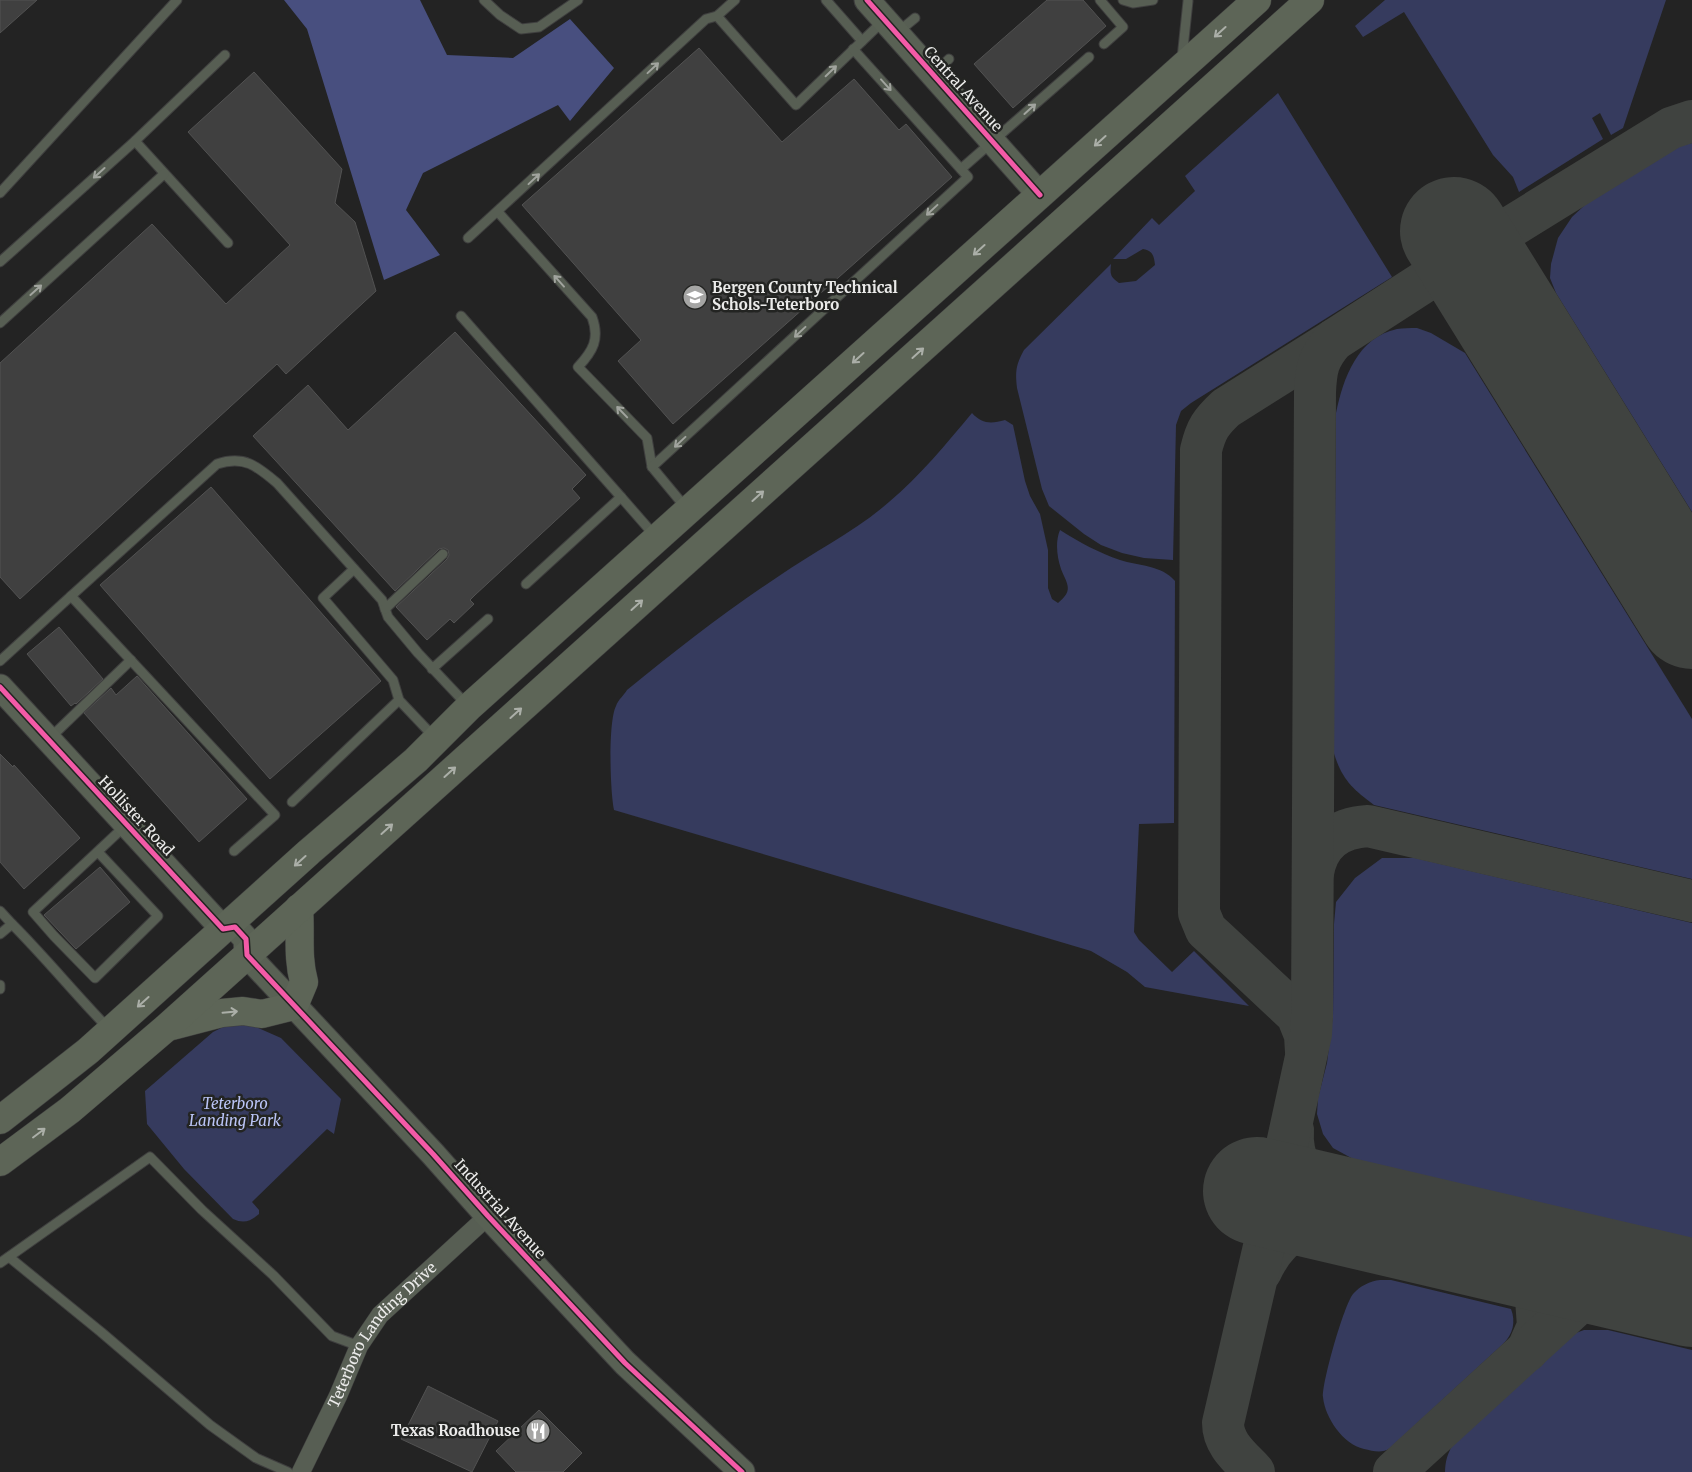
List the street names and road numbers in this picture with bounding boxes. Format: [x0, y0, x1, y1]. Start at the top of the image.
street label: Central Avenue [920, 42, 1007, 136]
street label: Hollister Road [95, 772, 178, 859]
street label: Industrial Avenue [451, 1155, 550, 1263]
street label: Teterboro Landing Drive [324, 1258, 440, 1411]

